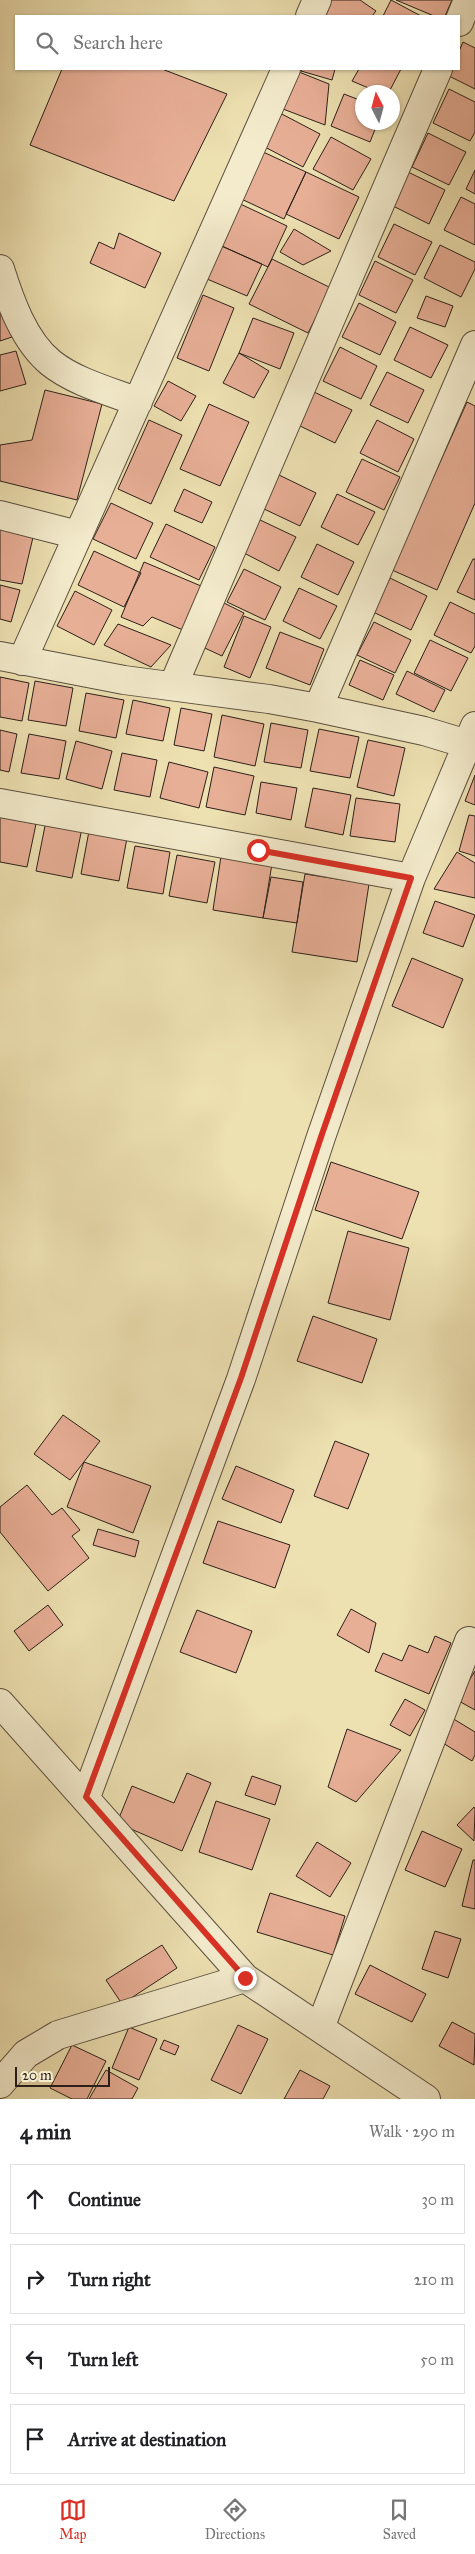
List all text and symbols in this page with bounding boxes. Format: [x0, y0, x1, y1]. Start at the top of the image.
search box [15, 15, 460, 70]
icon: search [33, 29, 61, 57]
text: Search here [73, 31, 163, 54]
north arrow [355, 85, 400, 130]
route start [247, 839, 270, 862]
route end [234, 1967, 257, 1990]
scale bar [15, 2064, 110, 2087]
text: 20 m [22, 2067, 52, 2084]
text: 4 min [20, 2119, 71, 2145]
text: Walk · 290 m [369, 2122, 455, 2141]
icon: ahead [21, 2185, 49, 2213]
text: Continue [68, 2188, 141, 2211]
text: 30 m [421, 2190, 454, 2209]
icon: right [21, 2265, 49, 2293]
text: Turn right [68, 2268, 151, 2291]
text: 210 m [414, 2270, 454, 2289]
icon: left [21, 2345, 49, 2373]
text: Turn left [68, 2348, 138, 2371]
text: 50 m [420, 2350, 454, 2369]
icon: arrive [21, 2425, 49, 2453]
text: Arrive at destination [68, 2428, 226, 2451]
tab: Map [59, 2496, 87, 2543]
tab: Directions [205, 2496, 265, 2543]
tab: Saved [383, 2496, 416, 2543]

